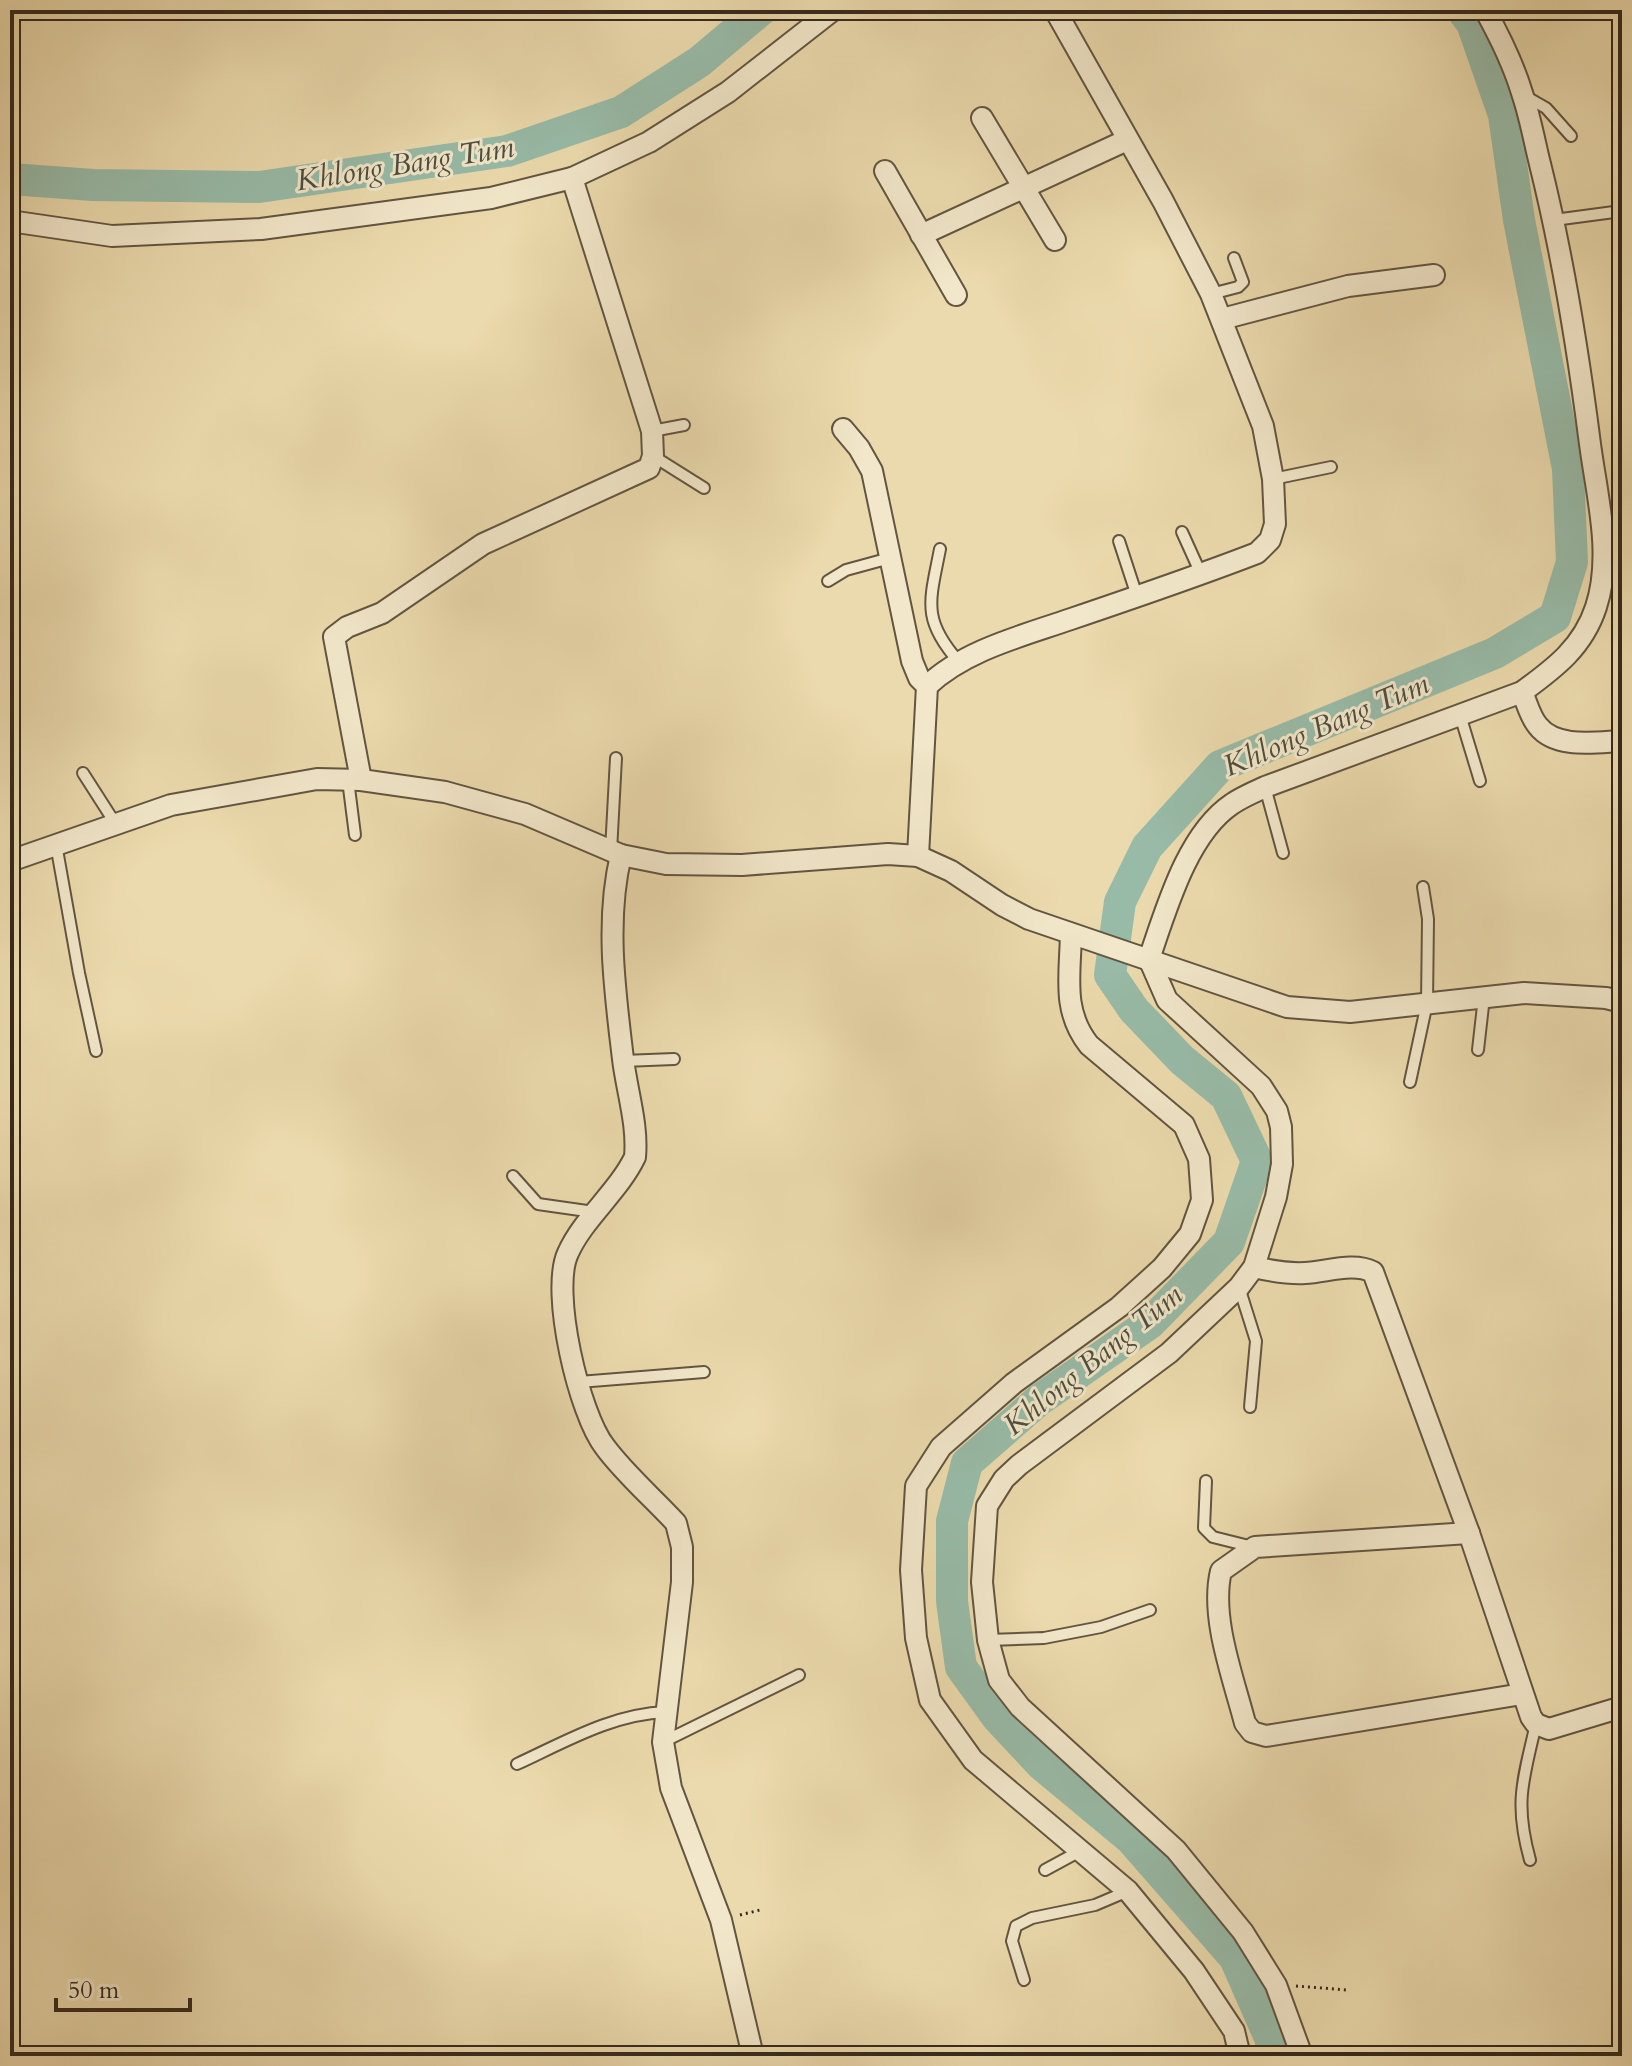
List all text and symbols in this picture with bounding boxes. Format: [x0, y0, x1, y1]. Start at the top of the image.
water label: Khlong Bang Tum [293, 127, 517, 201]
water label: Khlong Bang Tum [1217, 663, 1435, 787]
water label: Khlong Bang Tum [995, 1275, 1192, 1445]
scale bar [56, 1962, 190, 2012]
text: 50 m [68, 1974, 120, 2007]

